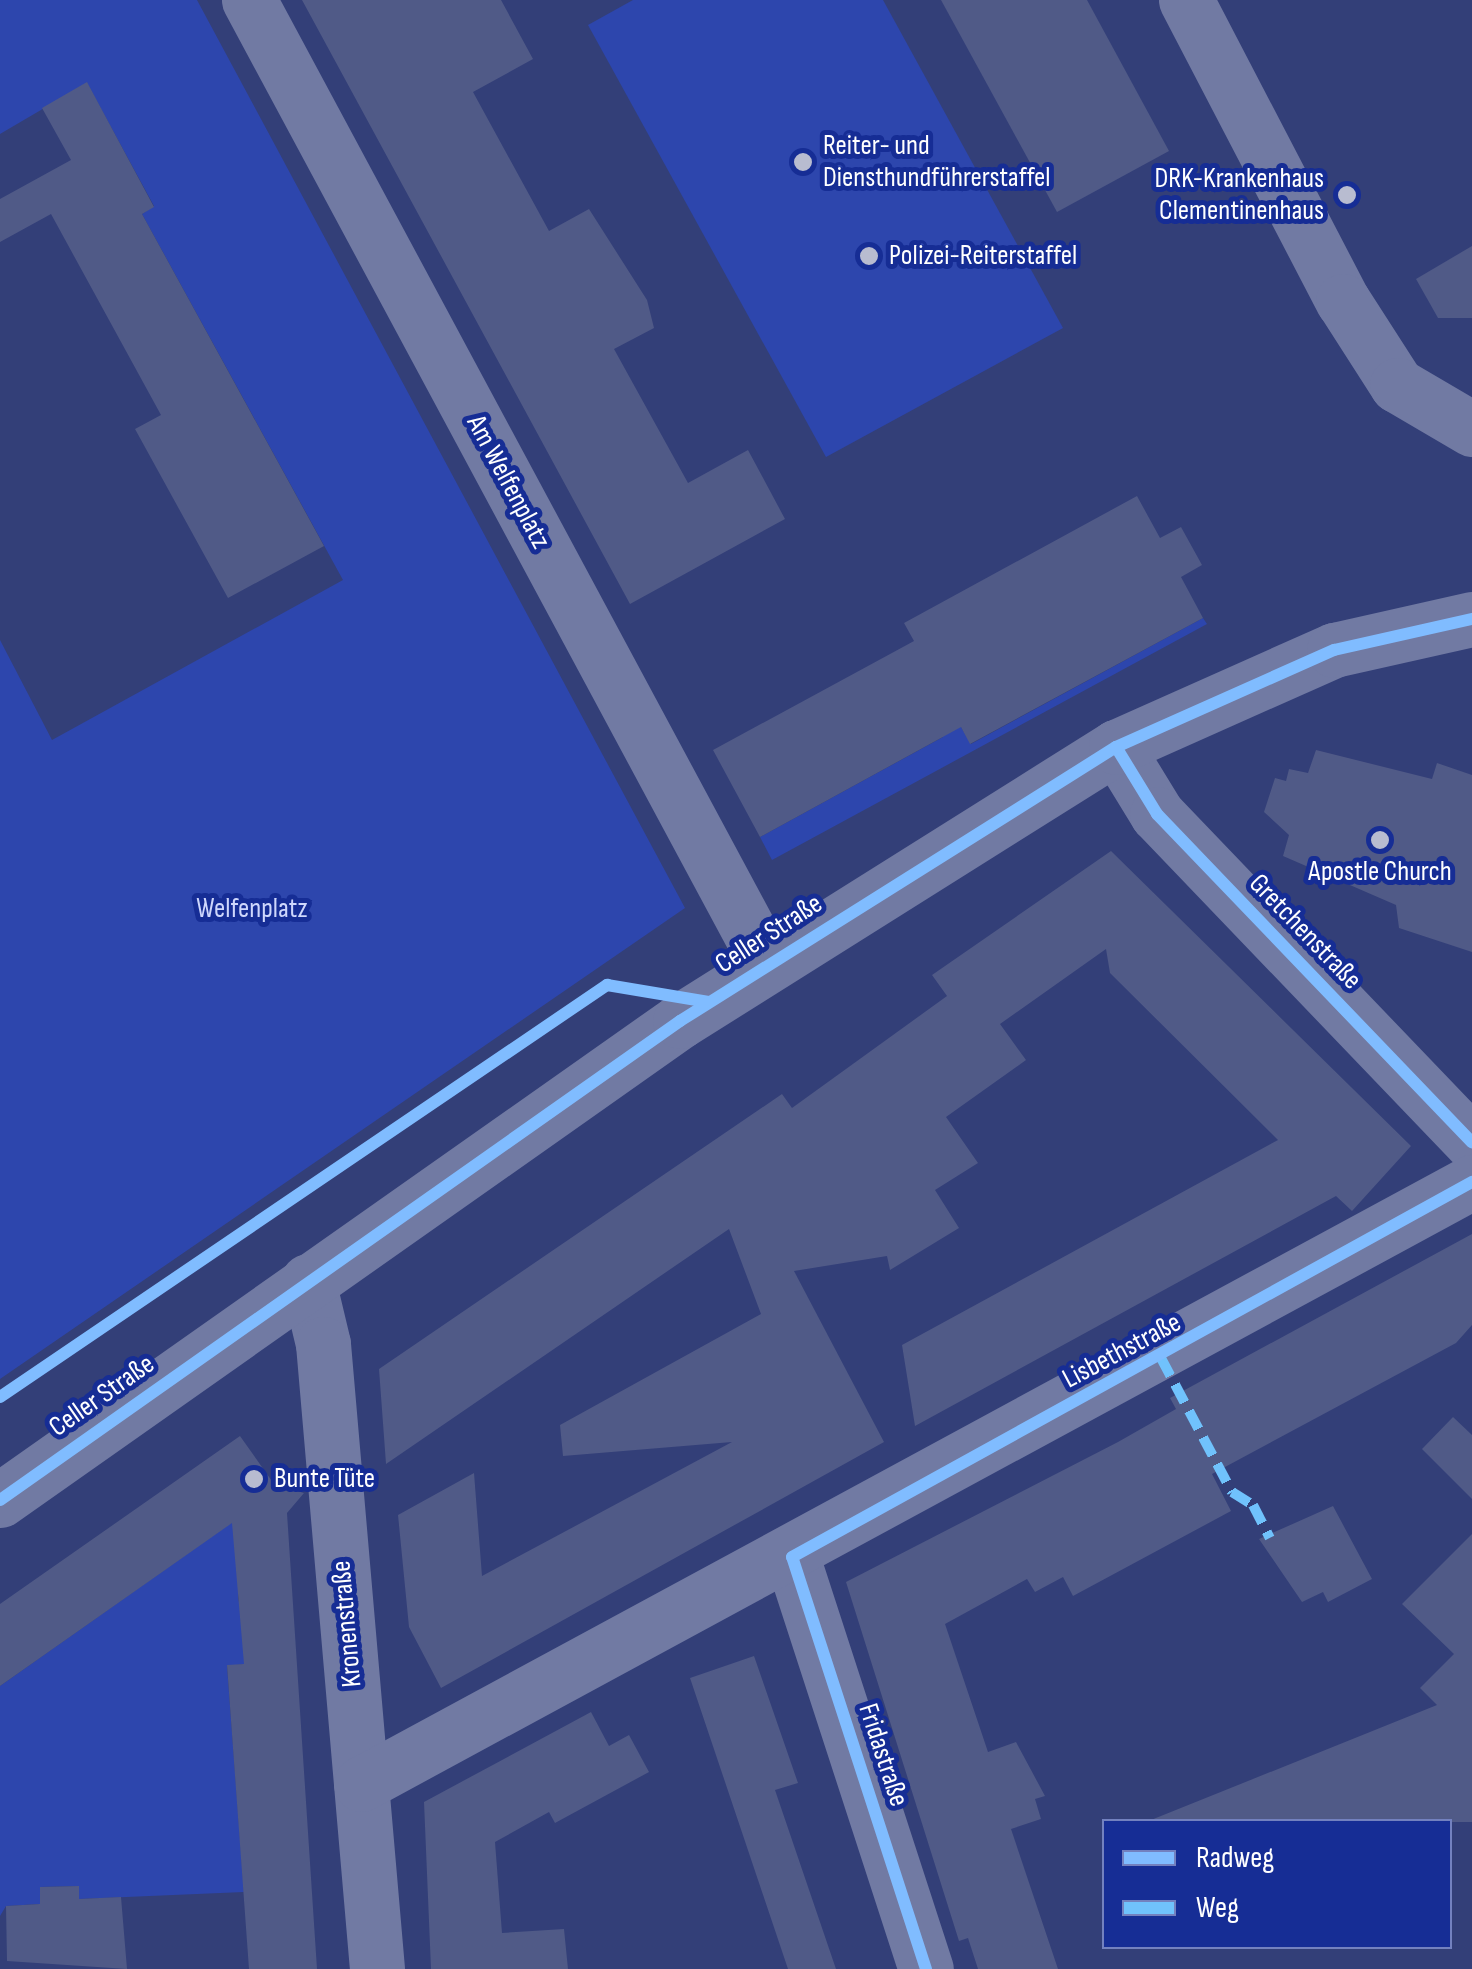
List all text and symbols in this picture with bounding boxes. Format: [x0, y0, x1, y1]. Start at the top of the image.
place label: Reiter- und Diensthundführerstaffel [823, 129, 1051, 195]
marker: Reiter- und Diensthundführerstaffel [792, 151, 814, 173]
place label: DRK-Krankenhaus Clementinenhaus [1154, 162, 1324, 228]
marker: DRK-Krankenhaus Clementinenhaus [1334, 182, 1360, 208]
place label: Polizei-Reiterstaffel [889, 239, 1077, 273]
marker: Polizei-Reiterstaffel [858, 245, 880, 267]
street label: Am Welfenplatz [459, 410, 557, 554]
marker: Apostle Church [1369, 829, 1391, 851]
place label: Apostle Church [1308, 855, 1452, 889]
street label: Gretchenstraße [1242, 867, 1368, 997]
street label: Celler Straße [709, 887, 829, 981]
park label: Welfenplatz [196, 892, 308, 926]
street label: Lisbethstraße [1057, 1306, 1187, 1396]
street label: Celler Straße [43, 1348, 161, 1444]
place label: Bunte Tüte [274, 1462, 375, 1496]
marker: Bunte Tüte [243, 1468, 265, 1490]
street label: Kronenstraße [325, 1559, 369, 1689]
street label: Fridastraße [851, 1699, 915, 1811]
legend [1102, 1819, 1452, 1949]
text: Radweg [1196, 1840, 1274, 1876]
text: Weg [1196, 1890, 1239, 1926]

